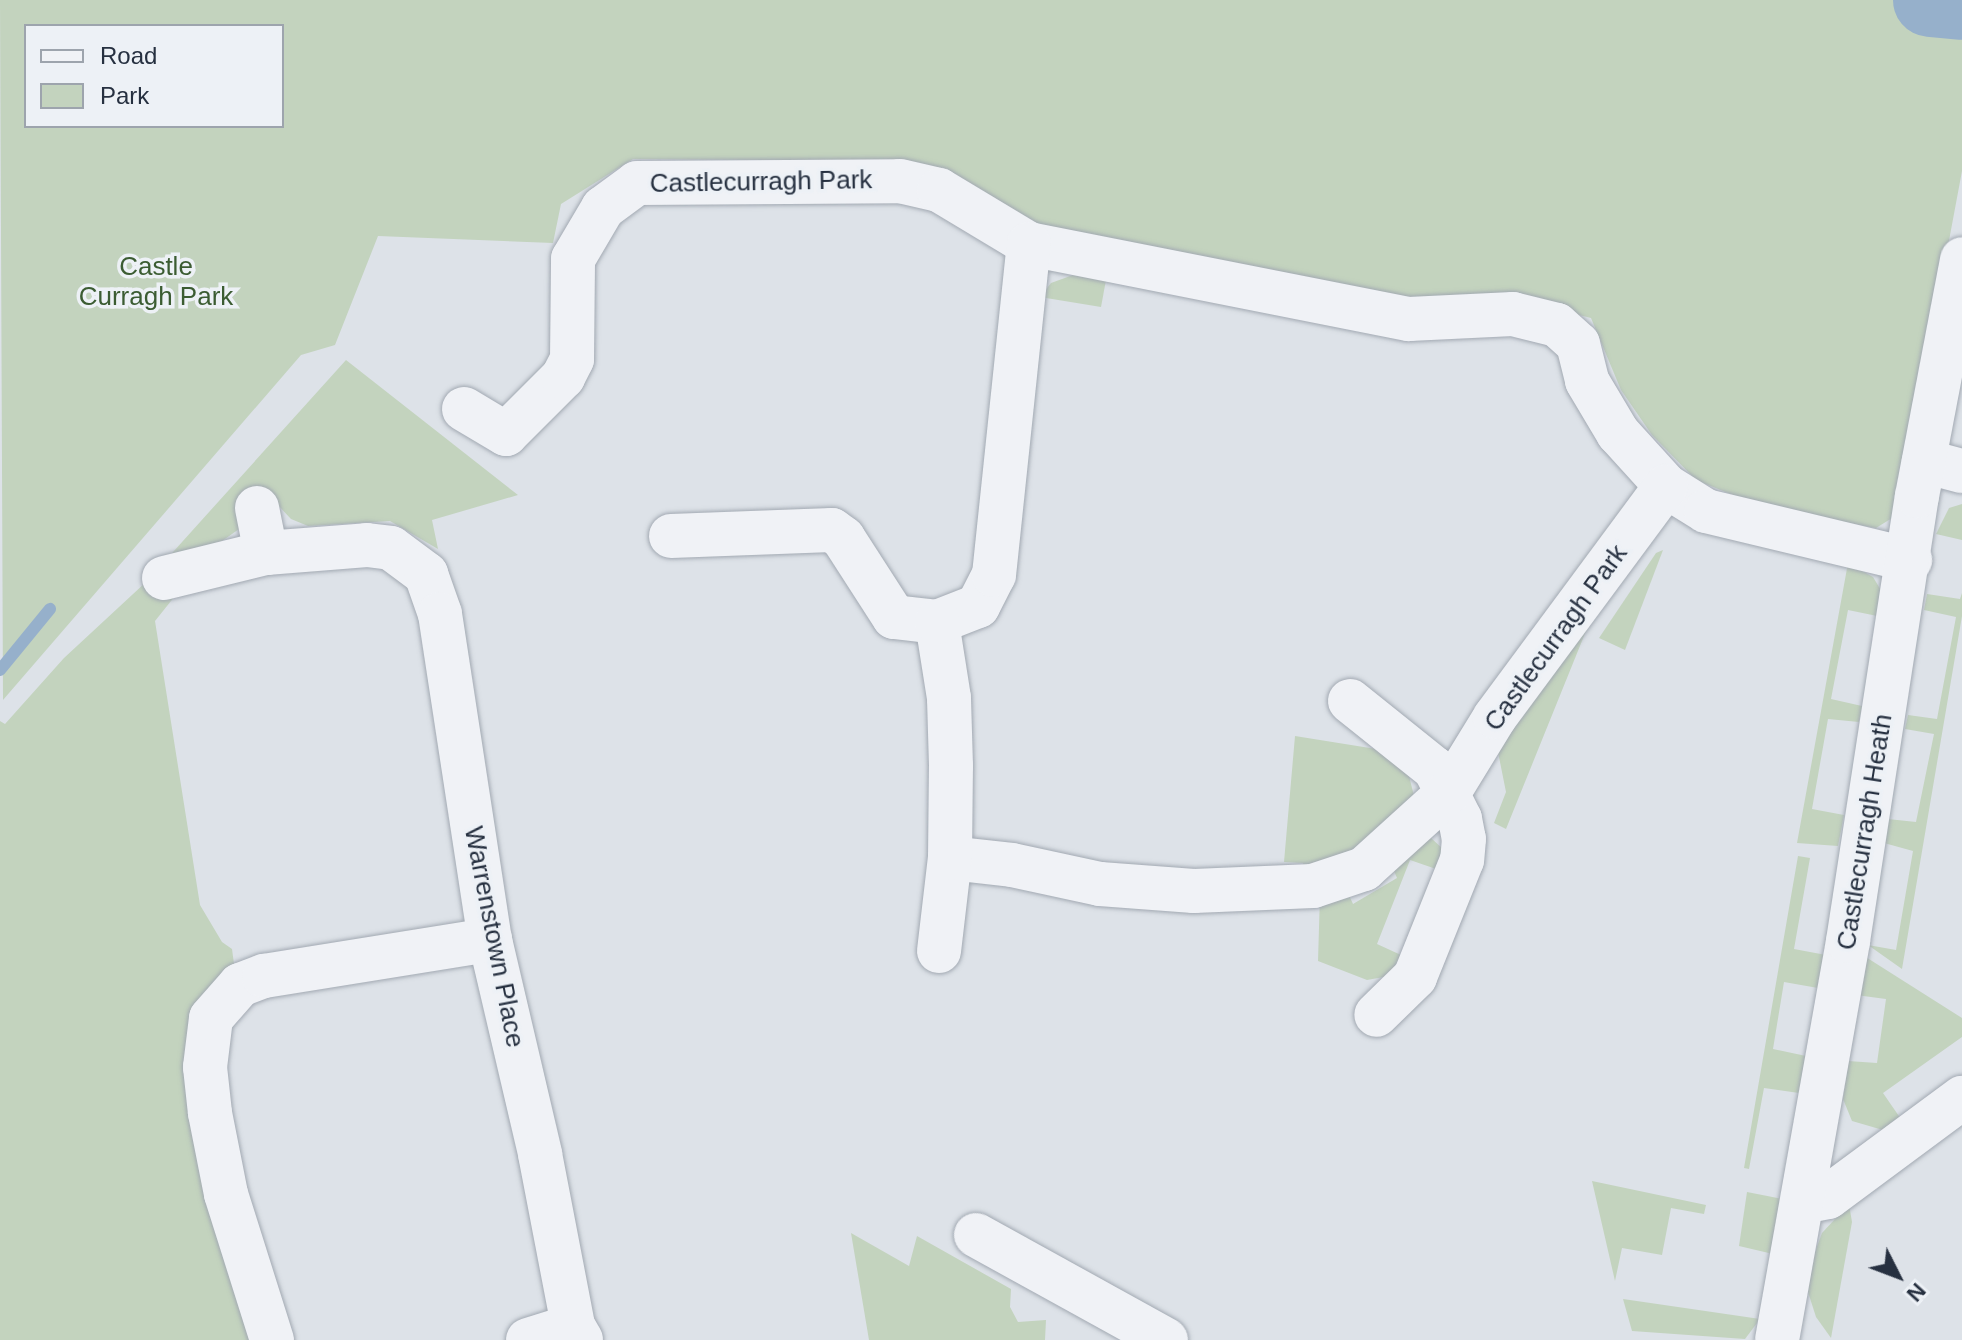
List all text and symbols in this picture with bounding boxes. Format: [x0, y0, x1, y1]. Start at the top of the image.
legend [24, 24, 284, 128]
text: Road [100, 42, 157, 69]
text: Park [100, 82, 149, 109]
street label: Castlecurragh Park [649, 164, 873, 200]
park label: Castle Curragh Park [79, 251, 233, 312]
street label: Castlecurragh Park [1478, 539, 1634, 737]
street label: Castlecurragh Heath [1831, 712, 1899, 952]
street label: Warrenstown Place [457, 824, 531, 1050]
north arrow [1858, 1236, 1938, 1316]
text: N [1902, 1278, 1931, 1307]

